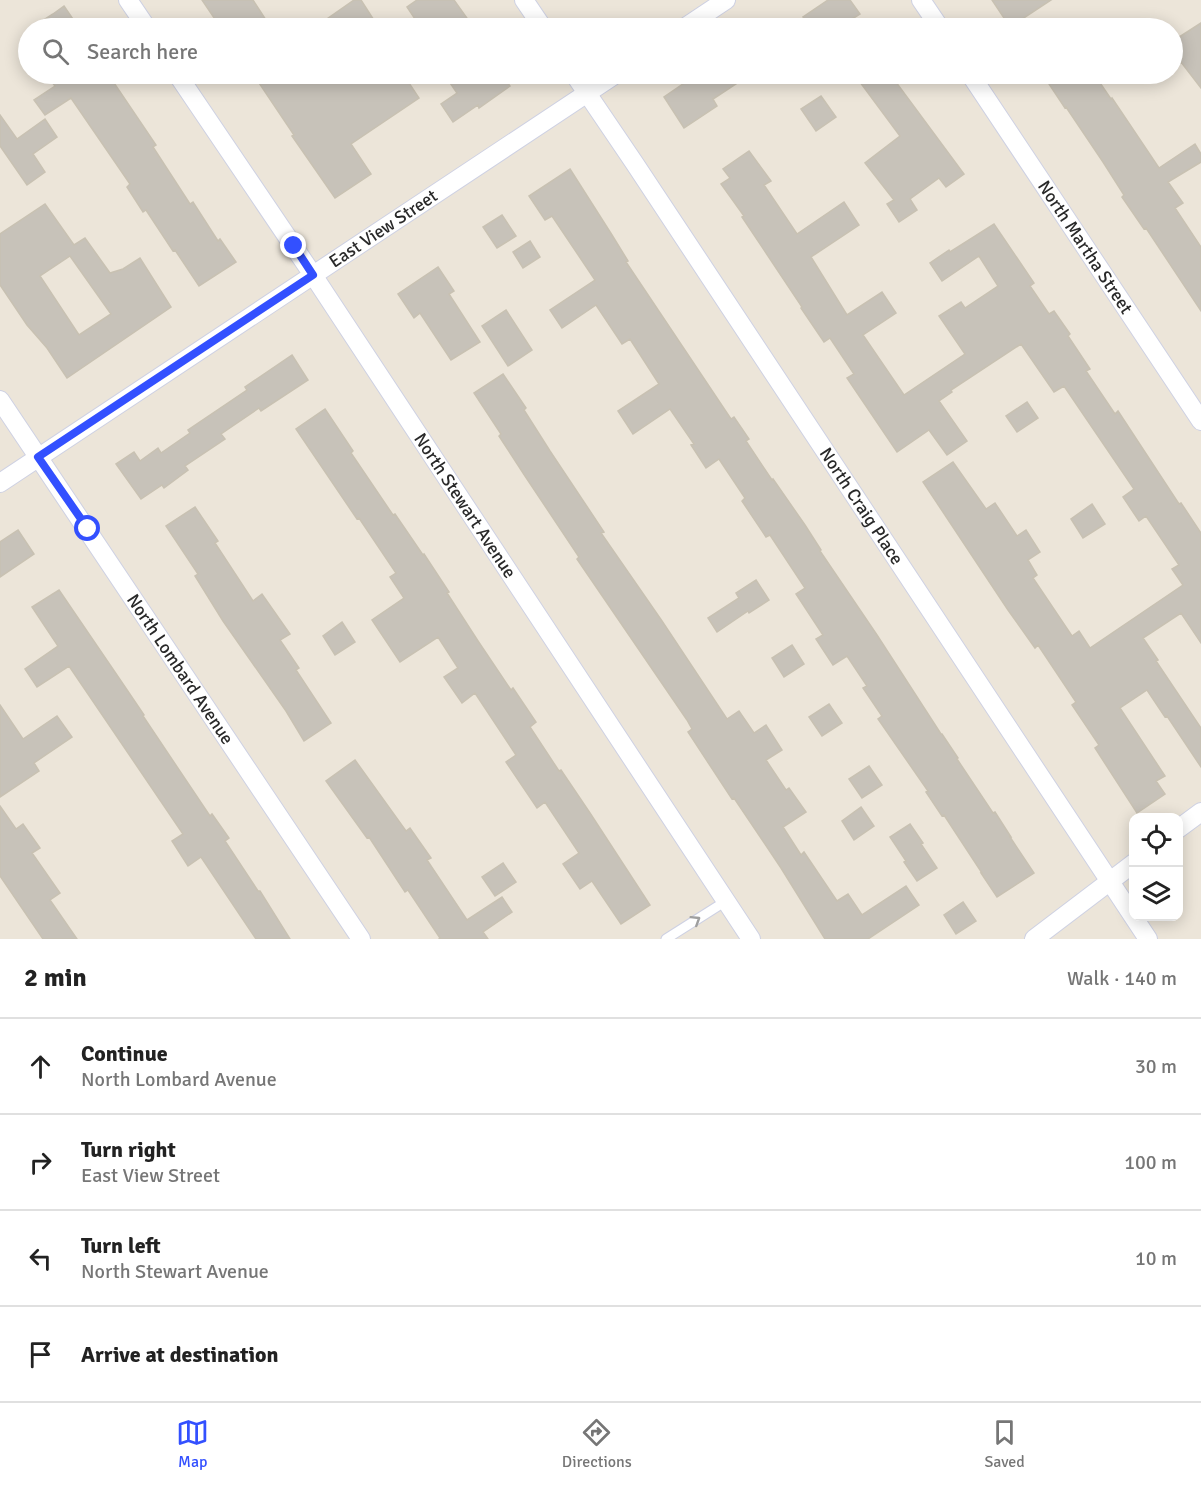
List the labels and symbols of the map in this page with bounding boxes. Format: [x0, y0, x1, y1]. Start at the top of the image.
street label: North Martha Street [1033, 176, 1138, 318]
street label: East View Street [325, 185, 442, 272]
route end [280, 232, 306, 258]
street label: North Stewart Avenue [409, 429, 521, 582]
street label: North Craig Place [815, 443, 908, 569]
route start [74, 515, 100, 541]
street label: North Lombard Avenue [122, 590, 239, 749]
one-way arrow [690, 916, 700, 928]

